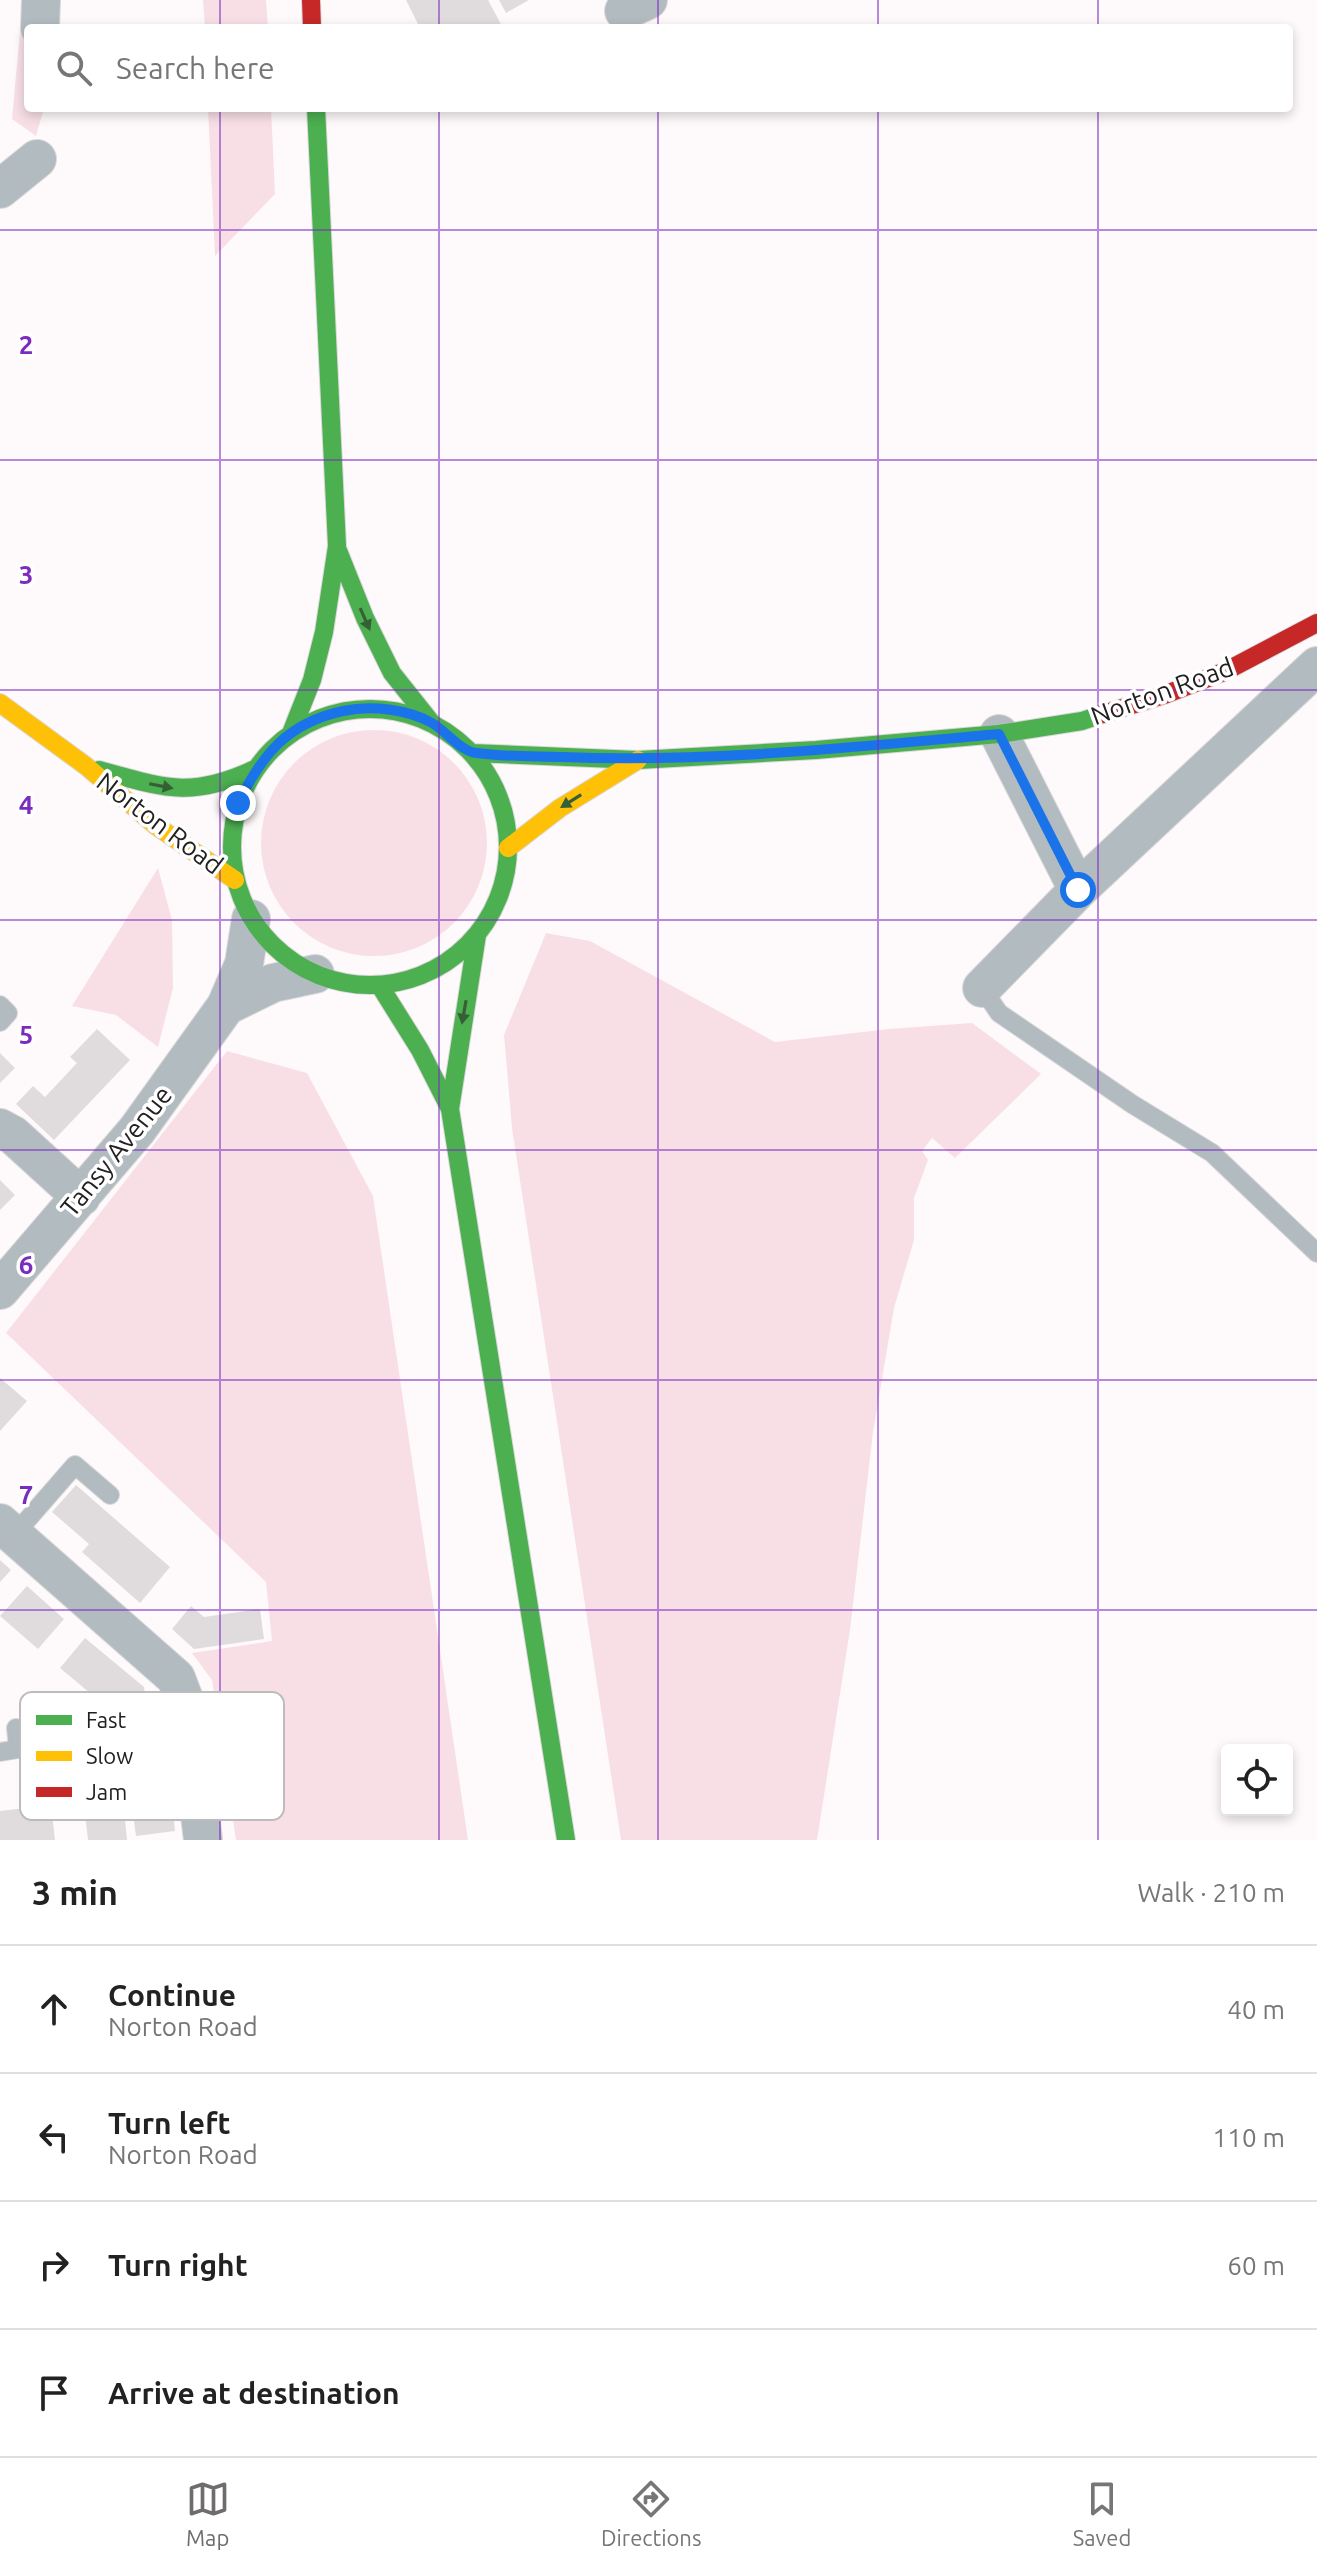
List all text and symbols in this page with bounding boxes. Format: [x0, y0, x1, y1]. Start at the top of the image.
search box [24, 24, 1293, 112]
icon: search [52, 46, 96, 90]
text: Search here [116, 51, 275, 85]
text: 2 [19, 330, 33, 359]
text: 3 [19, 560, 33, 589]
one-way arrow [359, 607, 372, 630]
street label: Norton Road [1087, 652, 1237, 730]
street label: Norton Road [91, 766, 229, 880]
one-way arrow [149, 780, 174, 792]
route end [220, 785, 256, 821]
text: 4 [19, 790, 33, 819]
one-way arrow [560, 794, 582, 808]
route start [1060, 872, 1096, 908]
one-way arrow [457, 1000, 469, 1025]
text: 5 [19, 1020, 33, 1049]
street label: Tansy Avenue [55, 1080, 177, 1222]
text: 6 [19, 1250, 33, 1279]
text: 7 [19, 1480, 33, 1509]
legend [20, 1692, 284, 1820]
text: Fast [86, 1707, 127, 1732]
text: Slow [86, 1743, 133, 1768]
map controls [1221, 1744, 1293, 1816]
button: locate [1221, 1744, 1293, 1816]
text: Jam [86, 1779, 127, 1804]
text: 3 min [32, 1873, 118, 1911]
text: Walk · 210 m [1137, 1878, 1285, 1907]
text: Continue [108, 1978, 236, 2012]
icon: ahead [32, 1987, 76, 2031]
text: 40 m [1227, 1995, 1285, 2024]
text: Norton Road [108, 2012, 258, 2041]
text: Turn left [108, 2106, 230, 2140]
icon: left [32, 2115, 76, 2159]
text: 110 m [1213, 2123, 1285, 2152]
text: Norton Road [108, 2140, 258, 2169]
icon: right [32, 2243, 76, 2287]
text: Turn right [108, 2248, 248, 2282]
text: 60 m [1227, 2251, 1285, 2280]
icon: arrive [32, 2371, 76, 2415]
text: Arrive at destination [108, 2376, 400, 2410]
tab: Map [186, 2477, 230, 2550]
tab: Directions [601, 2477, 701, 2550]
tab: Saved [1073, 2477, 1131, 2550]

